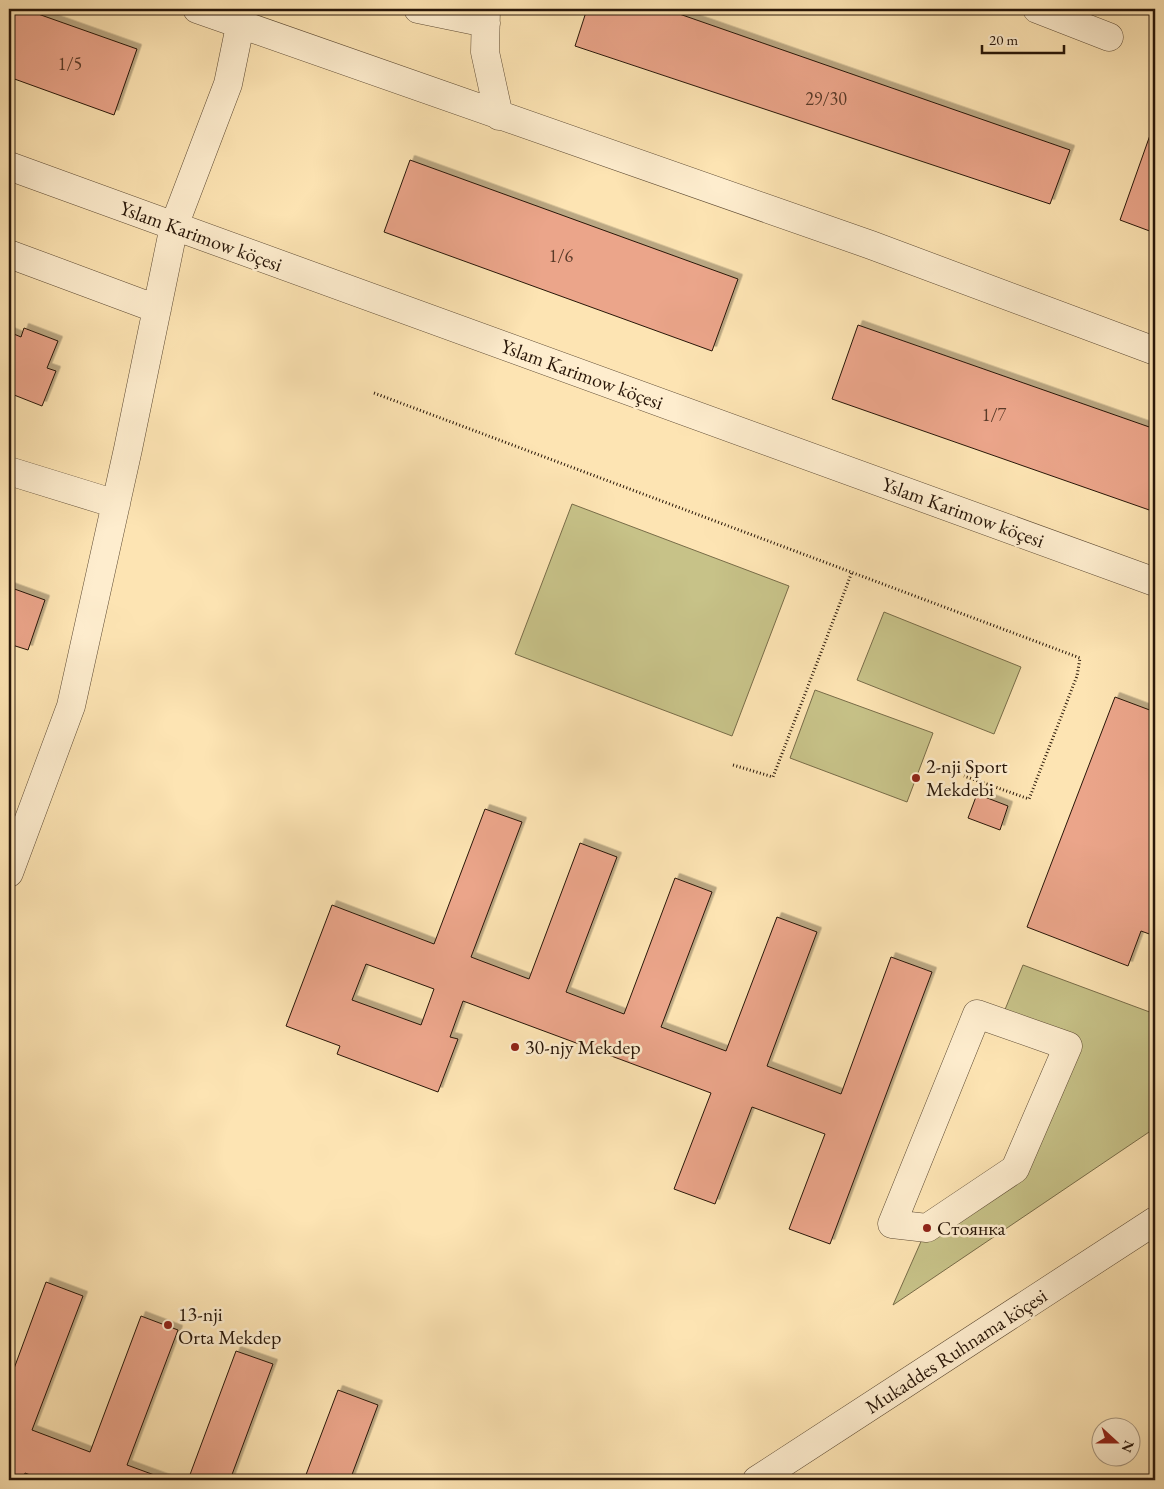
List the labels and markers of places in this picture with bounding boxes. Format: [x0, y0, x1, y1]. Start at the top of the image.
place label: 2-nji Sport Mekdebi [926, 753, 1008, 802]
marker: 2-nji Sport Mekdebi [910, 772, 922, 784]
place label: 30-njy Mekdep [525, 1034, 641, 1060]
marker: 30-njy Mekdep [509, 1041, 521, 1053]
place label: Стоянка [937, 1215, 1006, 1241]
marker: Стоянка [921, 1222, 933, 1234]
place label: 13-nji Orta Mekdep [178, 1301, 281, 1350]
marker: 13-nji Orta Mekdep [162, 1319, 174, 1331]

